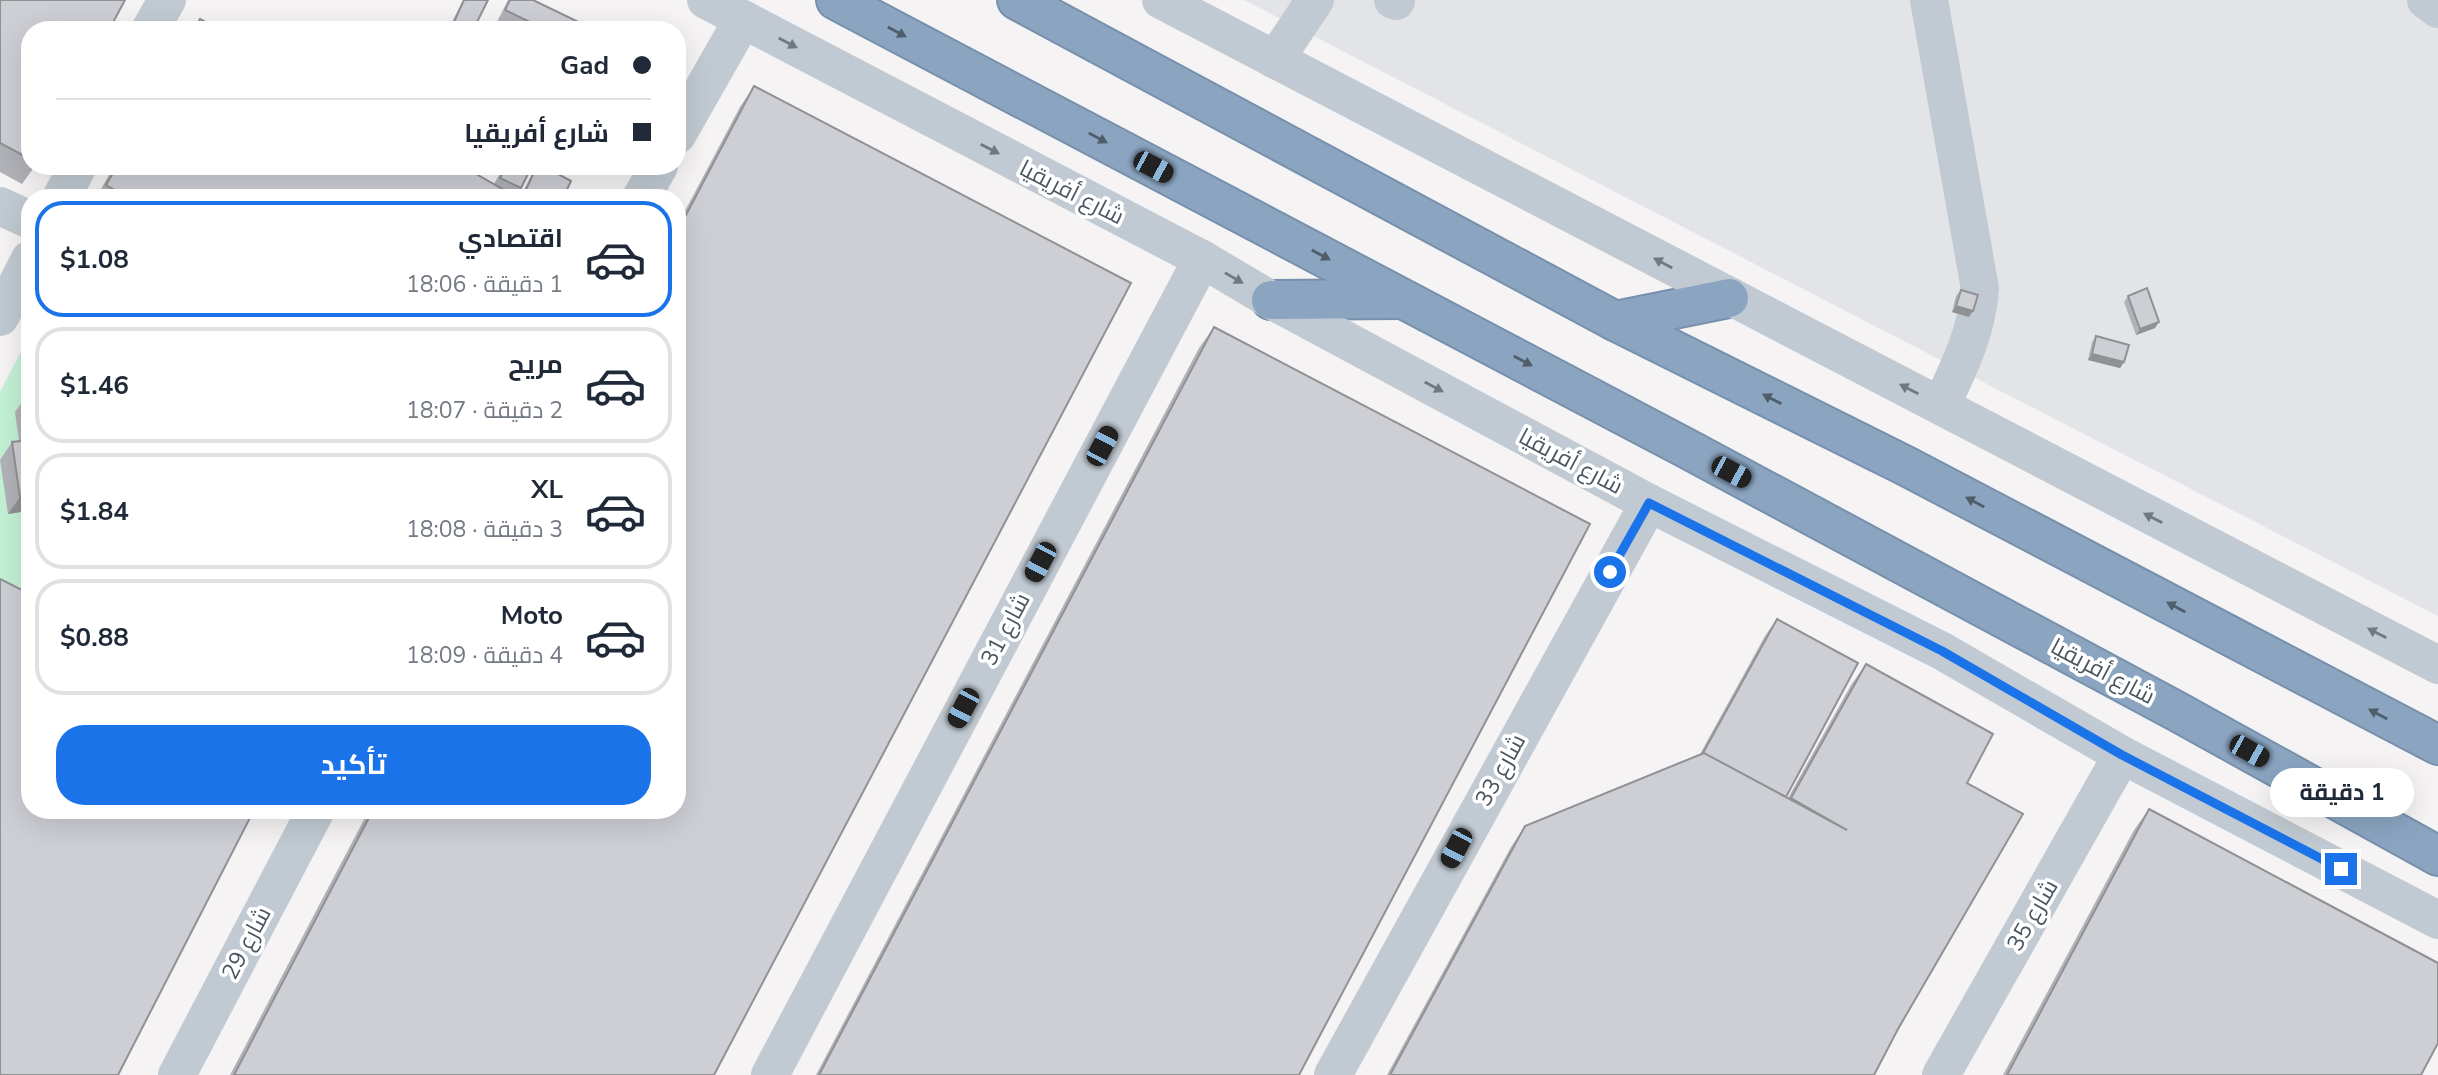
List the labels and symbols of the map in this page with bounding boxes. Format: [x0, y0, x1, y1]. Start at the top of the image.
one-way arrow [887, 26, 907, 38]
one-way arrow [778, 38, 798, 49]
one-way arrow [1088, 133, 1108, 144]
one-way arrow [980, 143, 999, 155]
car [1130, 148, 1177, 186]
street label: شارع أفريقيا [1014, 153, 1129, 232]
one-way arrow [1311, 249, 1331, 261]
one-way arrow [1652, 258, 1672, 270]
one-way arrow [1225, 272, 1244, 284]
one-way arrow [1513, 355, 1532, 367]
one-way arrow [1424, 381, 1444, 393]
one-way arrow [1898, 384, 1918, 396]
one-way arrow [1762, 394, 1782, 405]
street label: شارع أفريقيا [1513, 421, 1628, 502]
car [1083, 423, 1122, 469]
car [1708, 453, 1755, 491]
one-way arrow [1965, 497, 1985, 508]
one-way arrow [2143, 512, 2163, 524]
car [1021, 539, 1060, 585]
route start [1594, 556, 1626, 588]
street label: شارع 31 [973, 587, 1037, 671]
one-way arrow [2166, 602, 2186, 614]
one-way arrow [2367, 628, 2387, 639]
street label: شارع أفريقيا [2045, 631, 2160, 712]
car [944, 685, 983, 731]
one-way arrow [2367, 708, 2387, 720]
street label: شارع 33 [1468, 729, 1533, 812]
car [2226, 732, 2273, 770]
callout: 1 دقيقة [2269, 768, 2413, 816]
car [1437, 825, 1476, 871]
route end [2325, 853, 2357, 885]
street label: شارع 35 [1999, 874, 2065, 957]
street label: شارع 29 [214, 901, 278, 985]

